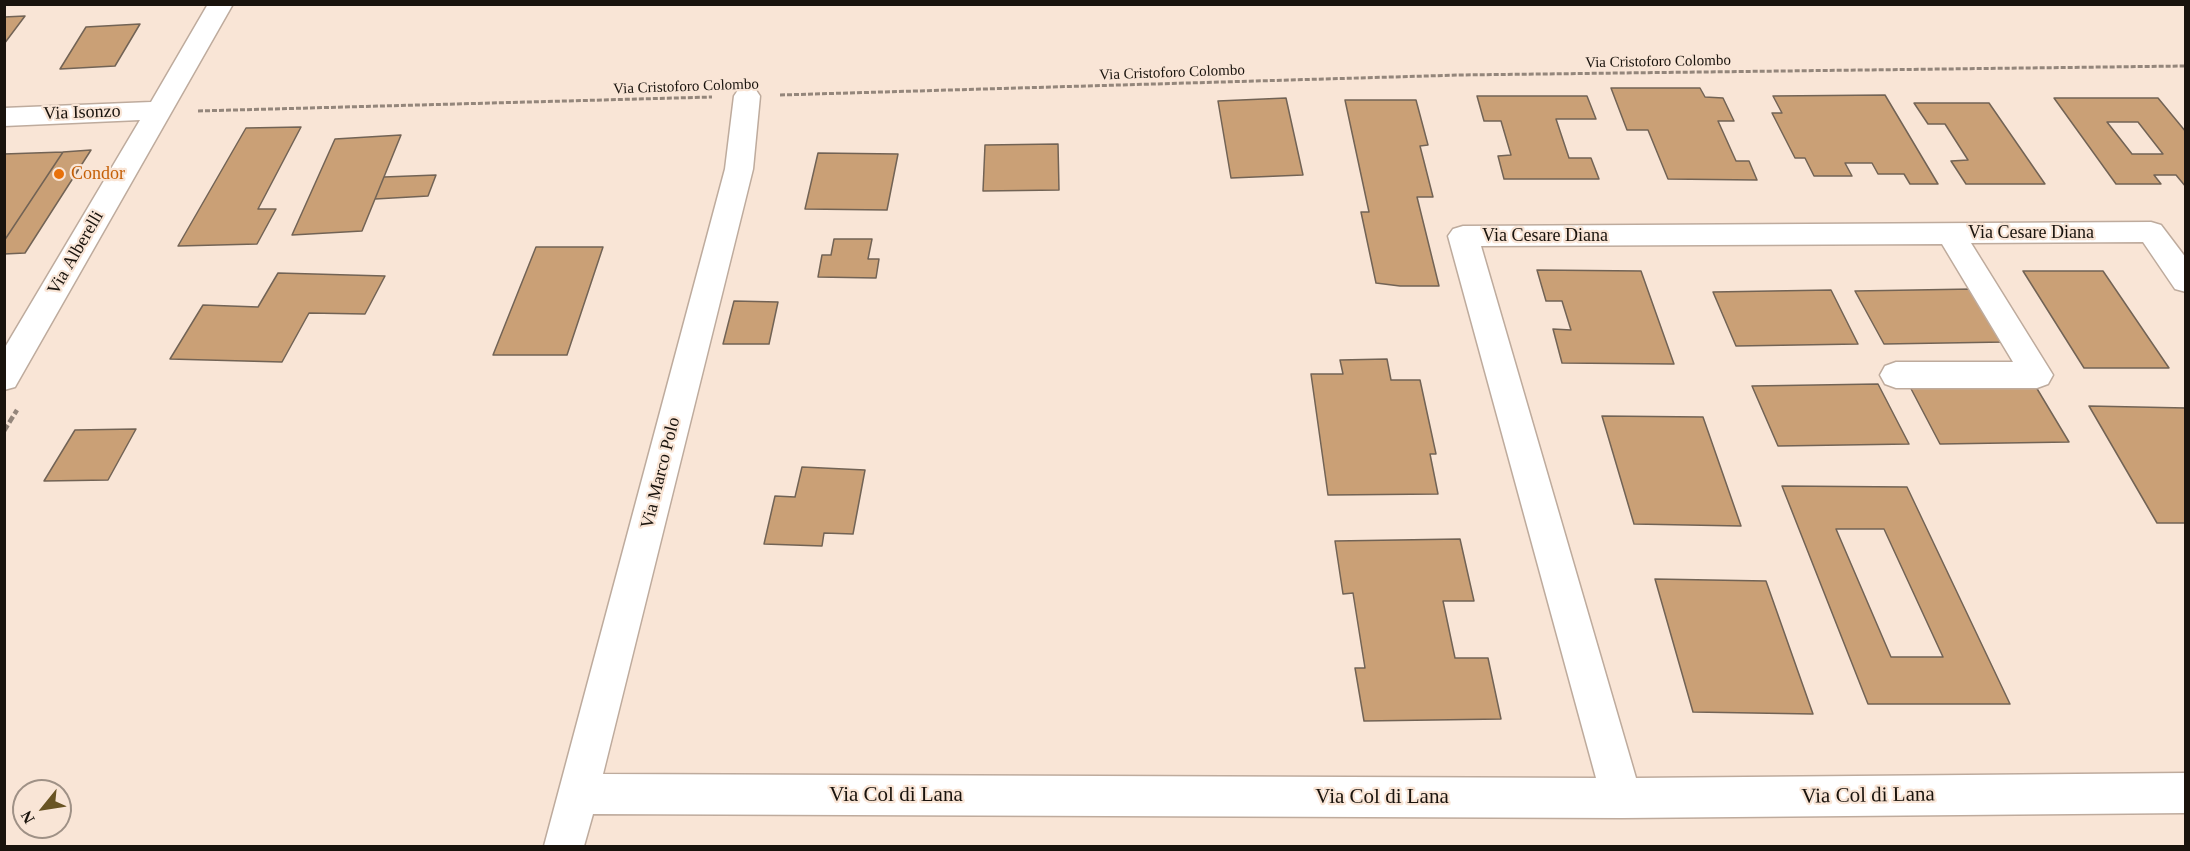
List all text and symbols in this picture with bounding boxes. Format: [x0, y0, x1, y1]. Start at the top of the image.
street label: Via Cristoforo Colombo [1585, 52, 1731, 72]
street label: Via Cristoforo Colombo [1099, 61, 1245, 85]
street label: Via Cristoforo Colombo [613, 75, 759, 99]
street label: Via Isonzo [43, 101, 121, 125]
place label: Condor [71, 163, 125, 185]
marker: Condor [52, 167, 66, 181]
street label: Via Alberelli [43, 207, 109, 299]
street label: Via Cesare Diana [1968, 222, 2094, 244]
street label: Via Cesare Diana [1482, 225, 1608, 247]
street label: Via Marco Polo [637, 415, 685, 531]
north arrow [12, 779, 72, 839]
street label: Via Col di Lana [829, 782, 963, 808]
street label: Via Col di Lana [1801, 782, 1935, 810]
street label: Via Col di Lana [1315, 784, 1449, 810]
text: N [17, 808, 38, 827]

